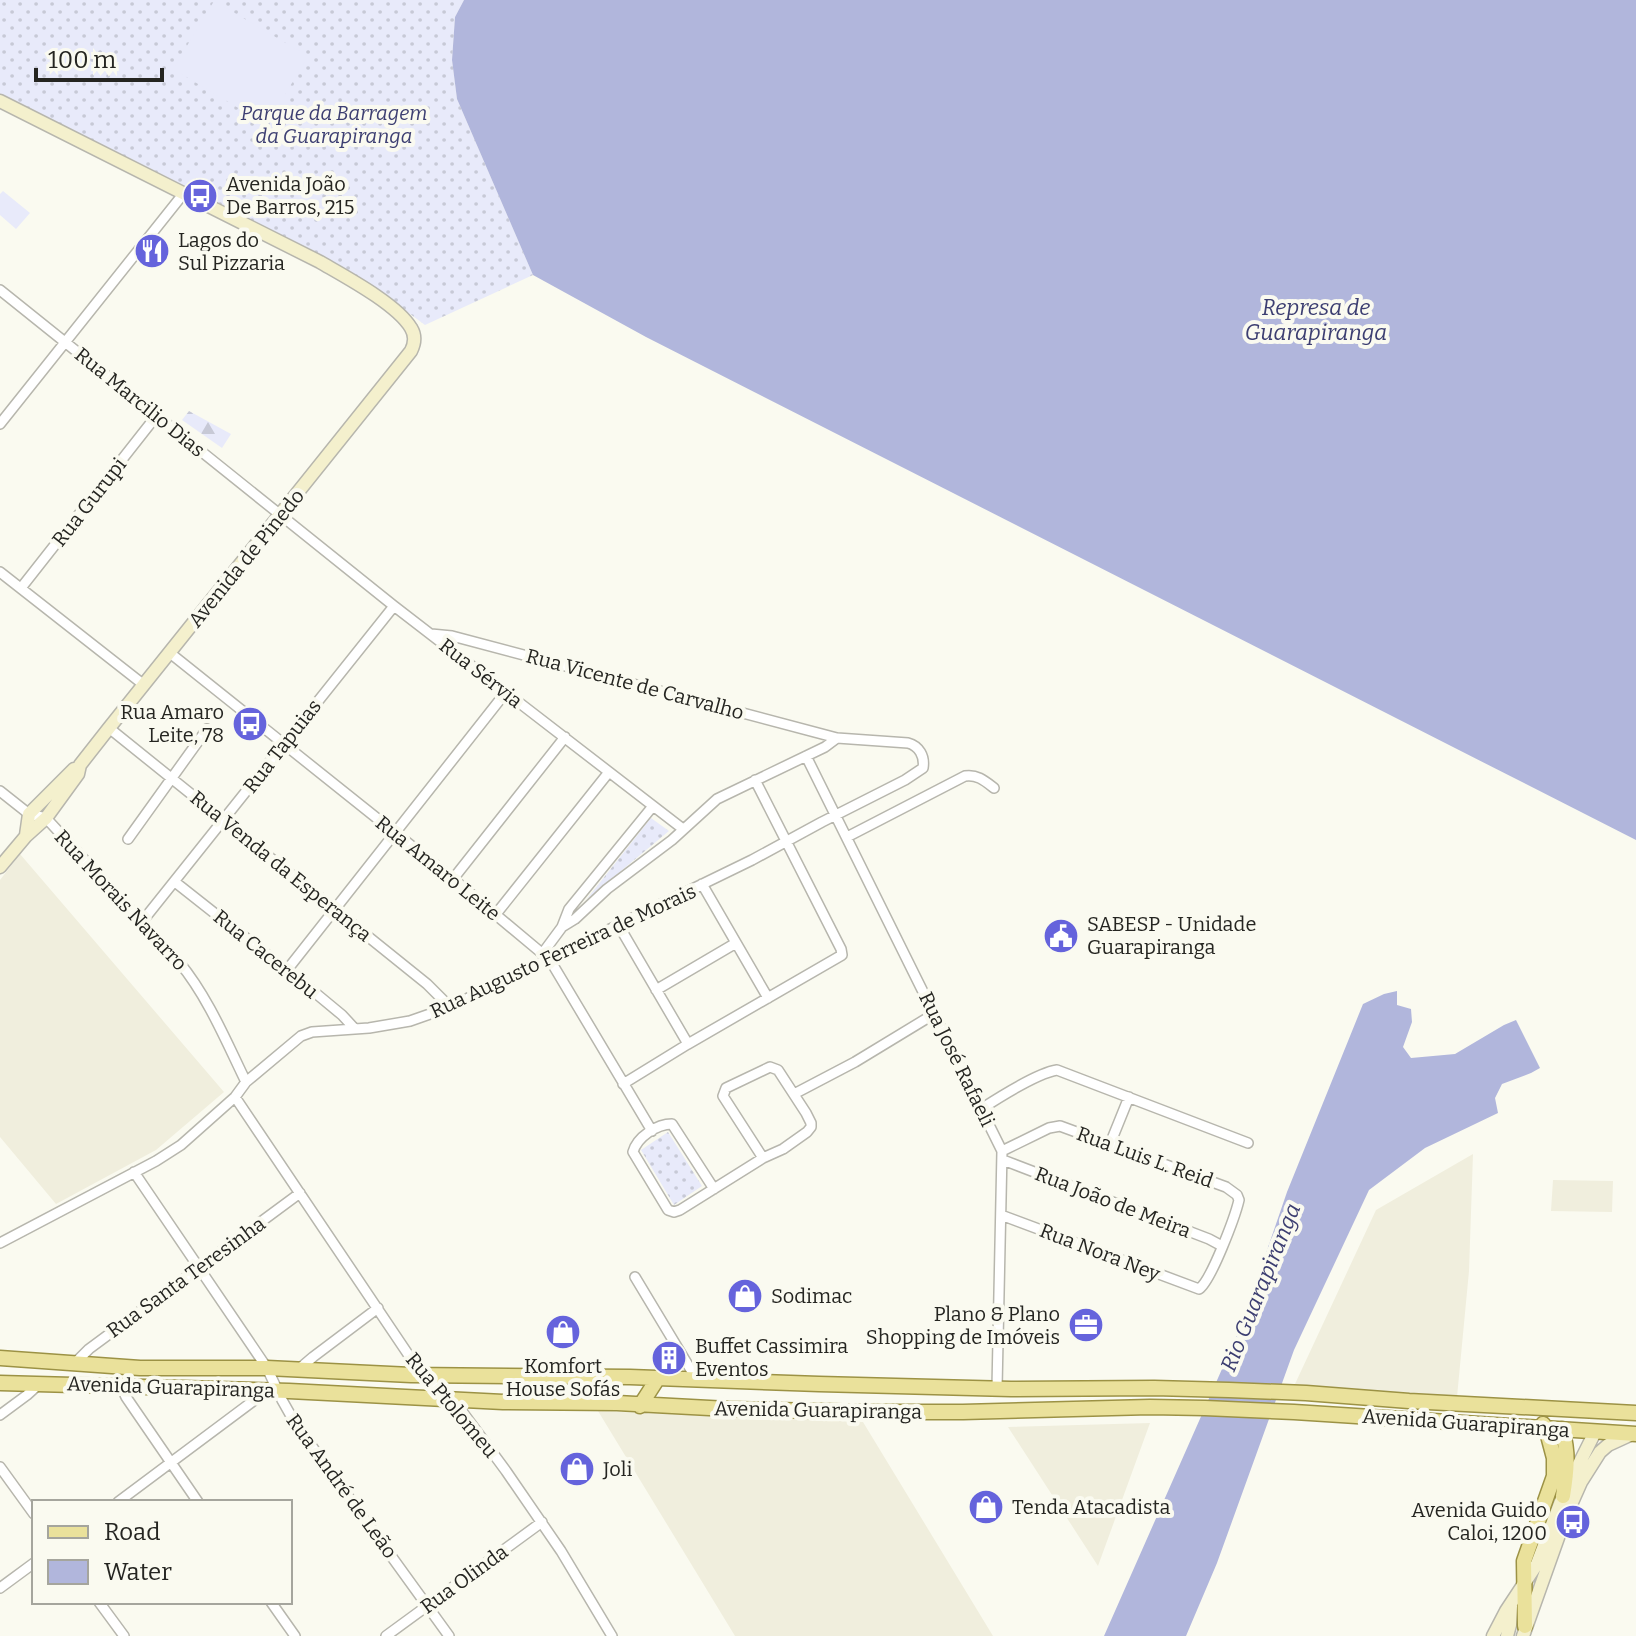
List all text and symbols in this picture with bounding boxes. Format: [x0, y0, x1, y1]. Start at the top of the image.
scale bar [36, 32, 162, 82]
text: 100 m [48, 46, 116, 74]
park label: Parque da Barragem da Guarapiranga [241, 101, 427, 148]
place label: Avenida João De Barros, 215 [226, 172, 354, 219]
bus stop icon: Avenida João De Barros, 215 [181, 177, 219, 215]
place label: Lagos do Sul Pizzaria [178, 228, 285, 275]
restaurant icon: Lagos do Sul Pizzaria [133, 232, 171, 270]
water label: Represa de Guarapiranga [1245, 294, 1387, 346]
street label: Rua Marcilio Dias [70, 342, 210, 462]
street label: Rua Gurupi [47, 453, 131, 551]
street label: Avenida de Pinedo [183, 484, 309, 632]
street label: Rua Sérvia [435, 633, 527, 713]
street label: Rua Vicente de Carvalho [523, 643, 747, 725]
street label: Rua Tapuias [238, 694, 326, 798]
place label: Rua Amaro Leite, 78 [120, 700, 224, 747]
bus stop icon: Rua Amaro Leite, 78 [231, 705, 269, 743]
street label: Rua Venda da Esperança [185, 785, 377, 947]
street label: Rua Amaro Leite [371, 810, 505, 926]
street label: Rua Morais Navarro [50, 825, 192, 975]
street label: Rua Augusto Ferreira de Morais [426, 879, 700, 1023]
street label: Rua Cacerebu [209, 904, 323, 1004]
place label: SABESP - Unidade Guarapiranga [1087, 912, 1256, 959]
public building icon: SABESP - Unidade Guarapiranga [1042, 917, 1080, 955]
street label: Rua José Rafaeli [914, 988, 1000, 1130]
street label: Rua Luis L. Reid [1073, 1121, 1217, 1193]
street label: Rua João de Meira [1032, 1161, 1194, 1243]
water label: Rio Guarapiranga [1214, 1199, 1306, 1375]
street label: Rua Santa Teresinha [102, 1211, 270, 1342]
street label: Rua Nora Ney [1036, 1218, 1164, 1286]
shop icon: Sodimac [726, 1277, 764, 1315]
place label: Sodimac [771, 1284, 852, 1308]
place label: Plano & Plano Shopping de Imóveis [866, 1302, 1060, 1349]
office icon: Plano & Plano Shopping de Imóveis [1067, 1306, 1105, 1344]
shop icon: Komfort House Sofás [544, 1313, 582, 1351]
place label: Buffet Cassimira Eventos [695, 1334, 848, 1381]
building icon: Buffet Cassimira Eventos [650, 1339, 688, 1377]
street label: Rua Ptolomeu [401, 1347, 503, 1463]
place label: Komfort House Sofás [506, 1354, 620, 1401]
street label: Avenida Guarapiranga [67, 1371, 275, 1403]
street label: Avenida Guarapiranga [714, 1396, 922, 1424]
street label: Avenida Guarapiranga [1361, 1404, 1571, 1442]
street label: Rua André de Leão [282, 1409, 402, 1563]
shop icon: Joli [558, 1450, 596, 1488]
place label: Joli [602, 1457, 633, 1481]
shop icon: Tenda Atacadista [967, 1488, 1005, 1526]
place label: Tenda Atacadista [1012, 1495, 1171, 1519]
place label: Avenida Guido Caloi, 1200 [1411, 1498, 1547, 1545]
legend [32, 1500, 292, 1604]
bus stop icon: Avenida Guido Caloi, 1200 [1554, 1503, 1592, 1541]
text: Road [104, 1518, 160, 1546]
street label: Rua Olinda [416, 1539, 512, 1619]
text: Water [104, 1558, 172, 1586]

